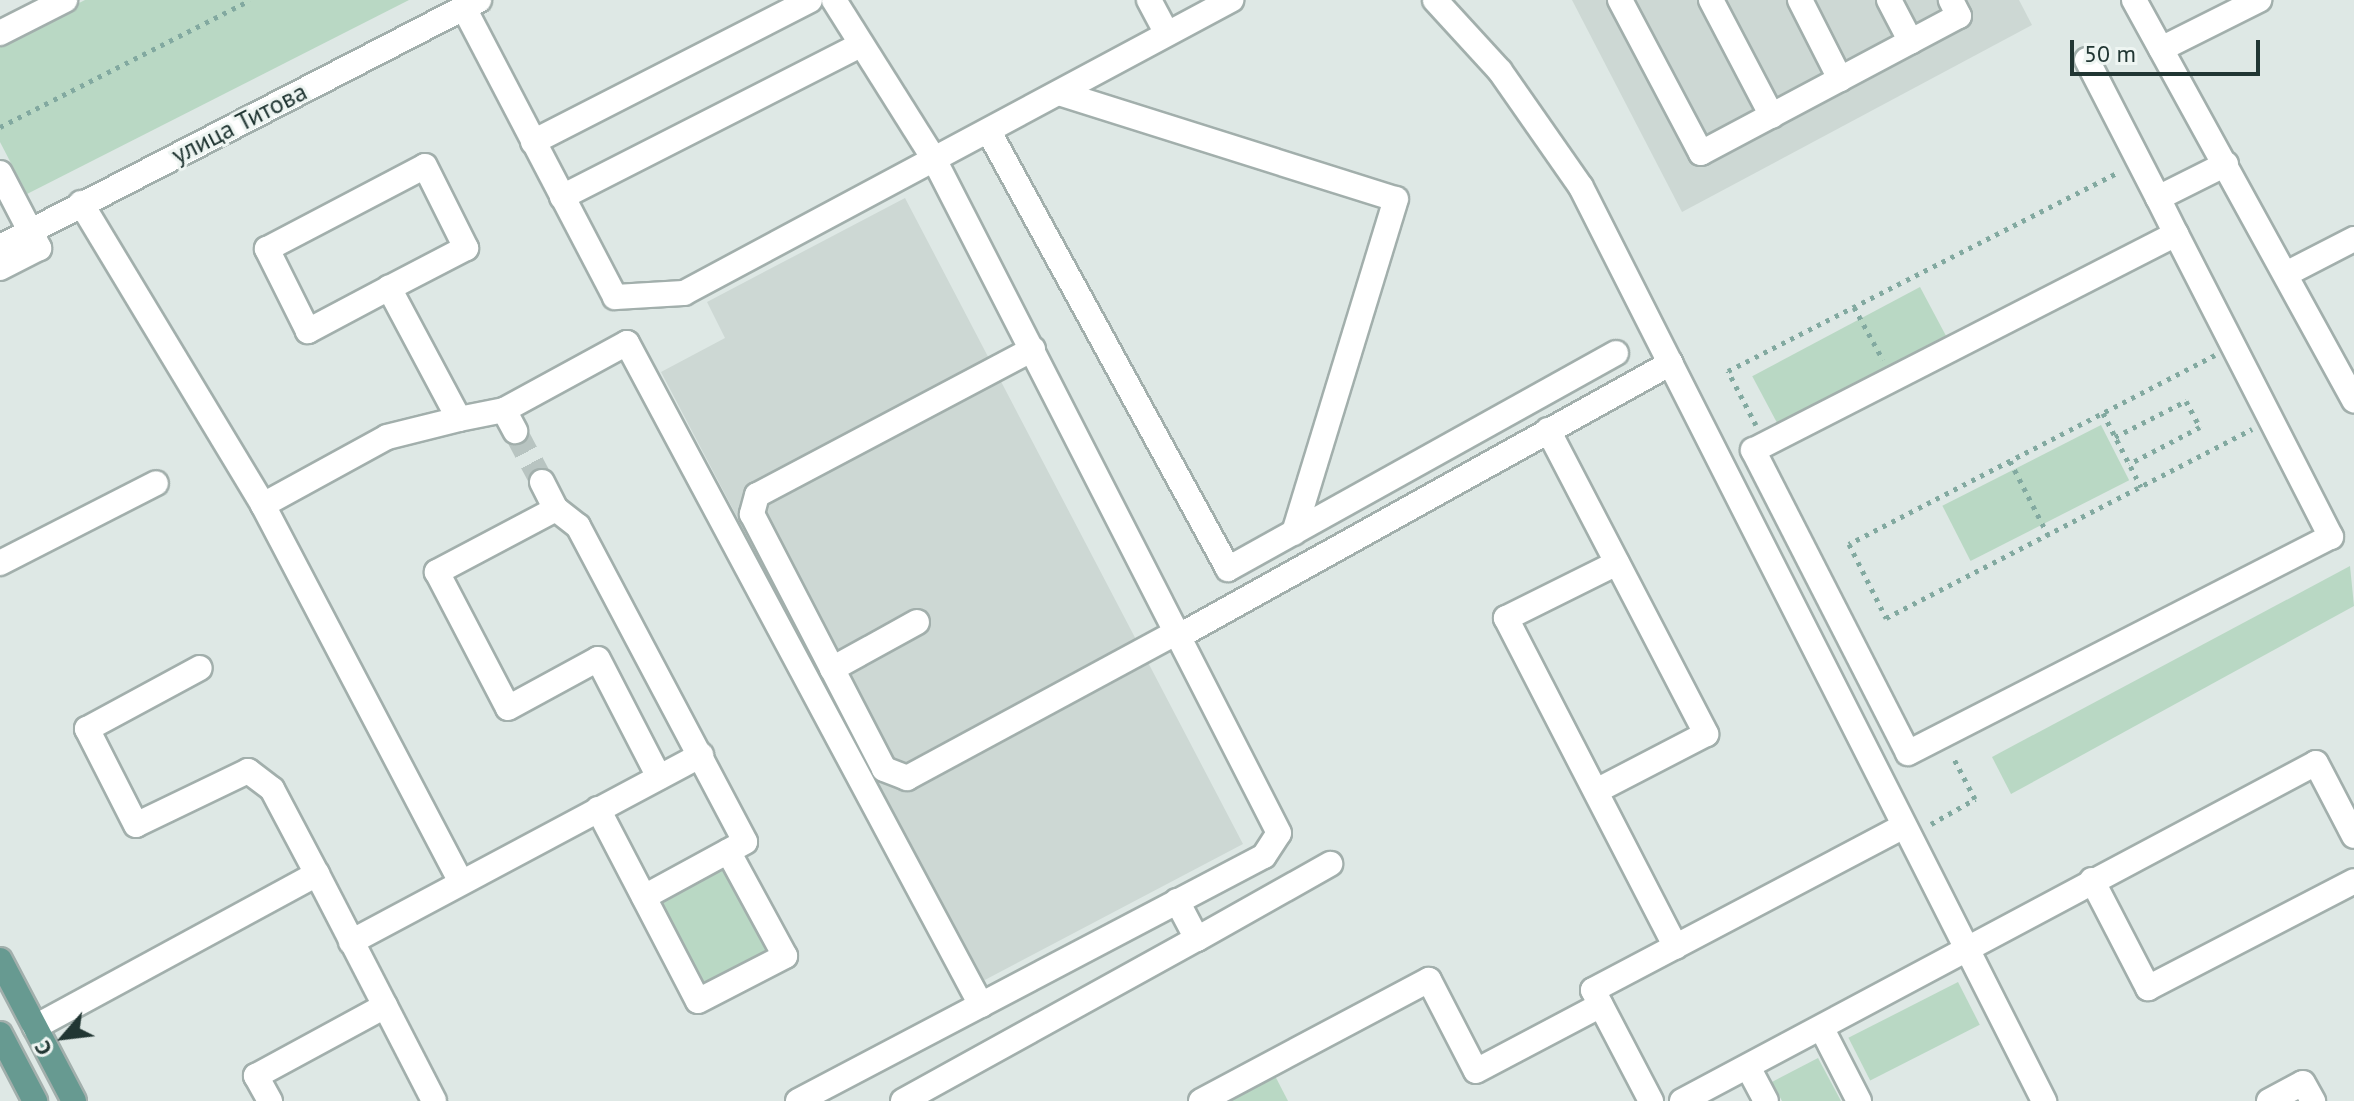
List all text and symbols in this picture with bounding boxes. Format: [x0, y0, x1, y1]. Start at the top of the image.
scale bar [2074, 24, 2264, 74]
text: 50 m [2084, 38, 2136, 69]
street label: улица Титова [166, 75, 312, 171]
north arrow [24, 997, 104, 1077]
text: С [28, 1036, 58, 1060]

